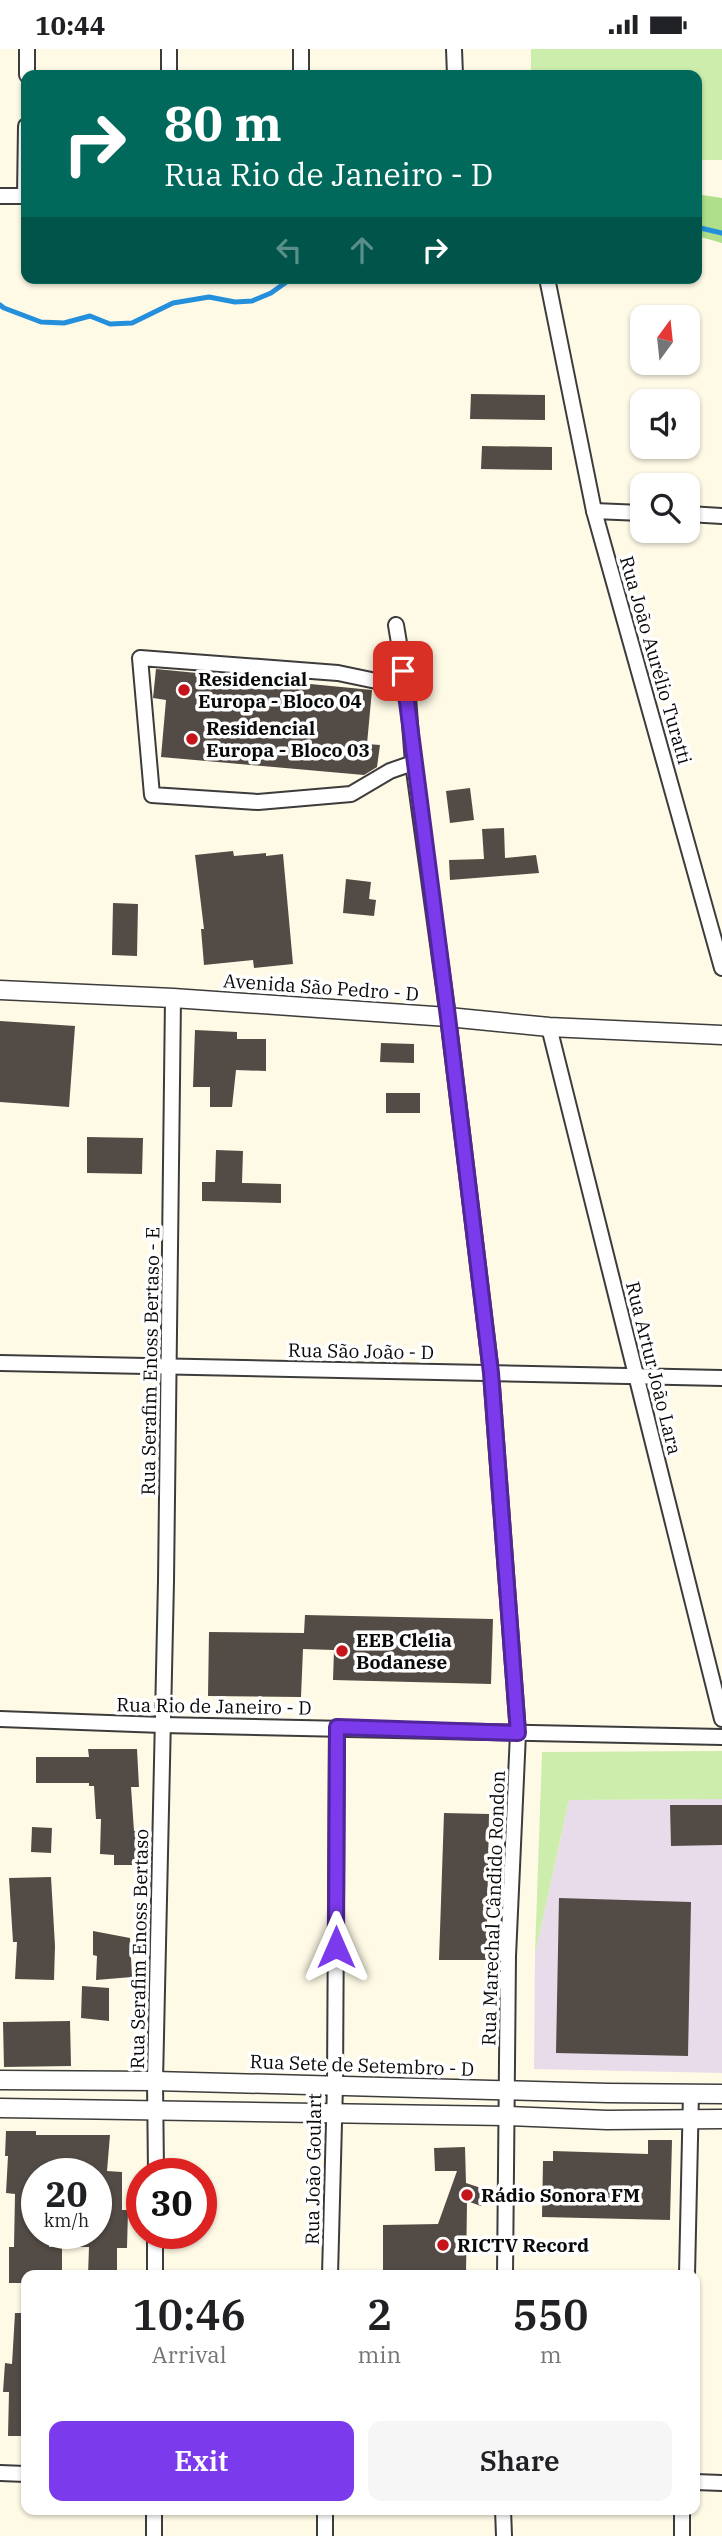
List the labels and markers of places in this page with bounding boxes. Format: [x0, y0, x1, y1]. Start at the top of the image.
pin [373, 641, 433, 701]
place label: Residencial Europa - Bloco 04 [198, 667, 362, 713]
marker: Residencial Europa - Bloco 04 [176, 682, 192, 698]
place label: Residencial Europa - Bloco 03 [206, 716, 370, 762]
marker: Residencial Europa - Bloco 03 [184, 731, 200, 747]
place label: EEB Clelia Bodanese [356, 1628, 452, 1674]
marker: EEB Clelia Bodanese [334, 1643, 350, 1659]
place label: Rádio Sonora FM [481, 2183, 640, 2207]
marker: Rádio Sonora FM [459, 2187, 475, 2203]
place label: RICTV Record [457, 2233, 589, 2257]
marker: RICTV Record [435, 2237, 451, 2253]

